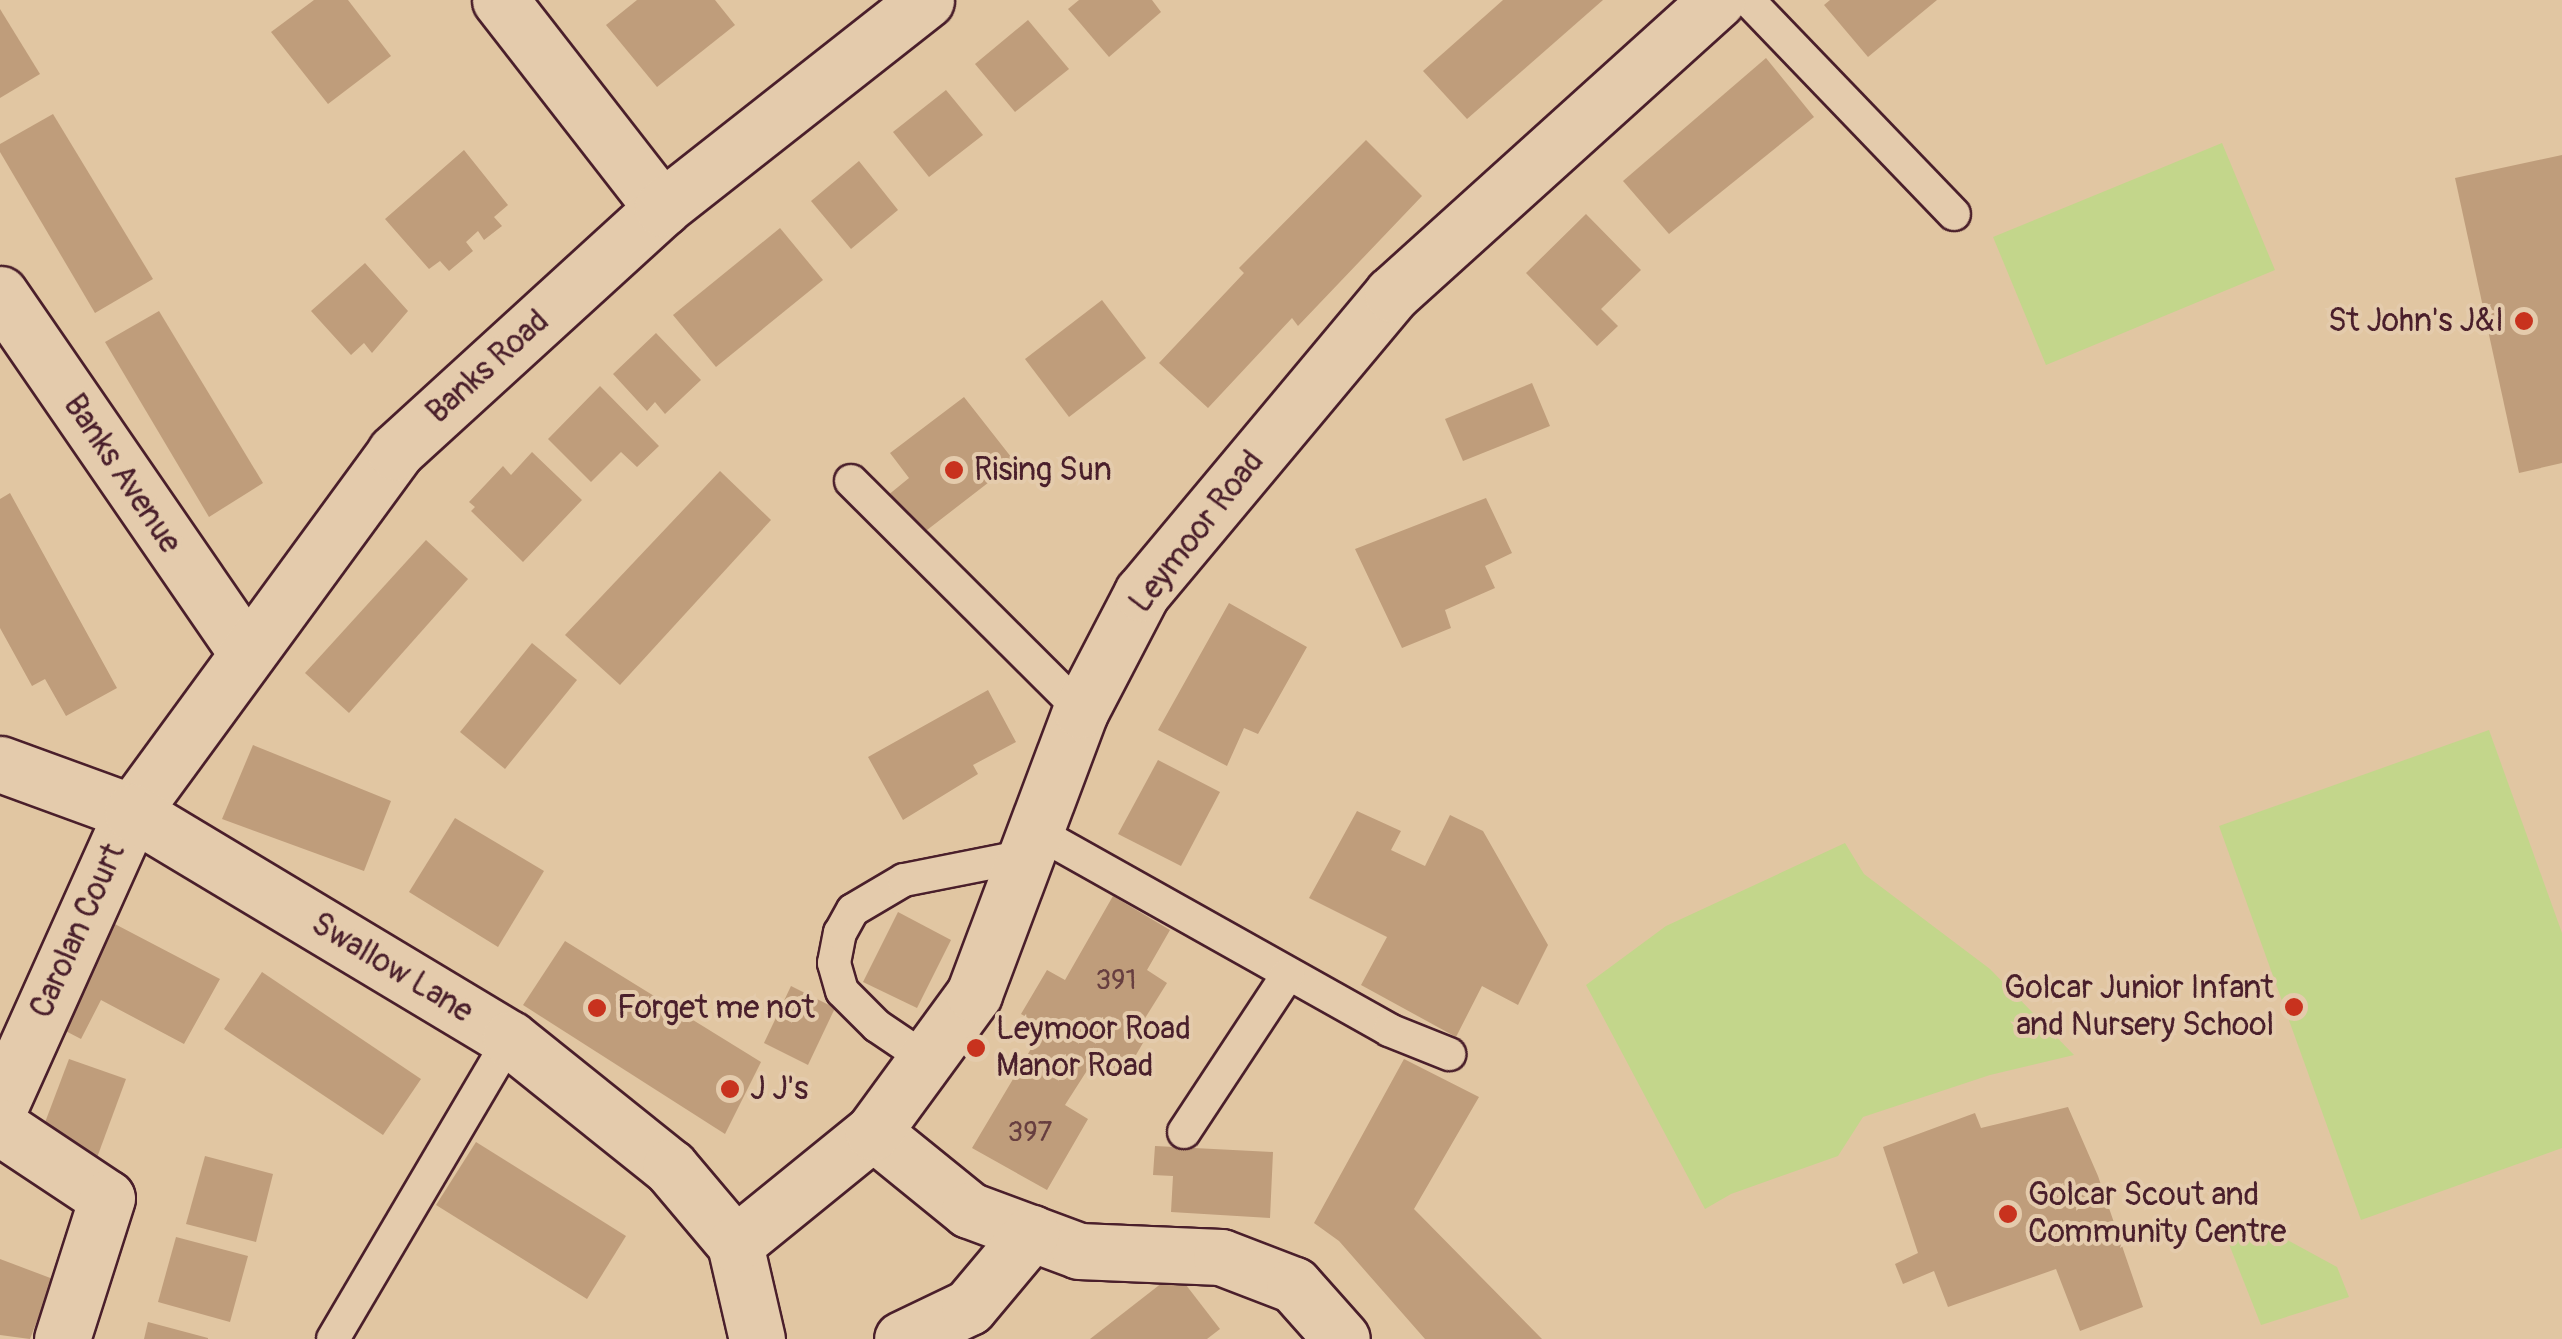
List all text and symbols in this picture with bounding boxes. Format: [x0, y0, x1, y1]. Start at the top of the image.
street label: Banks Road [419, 302, 557, 432]
place label: St John's J&I [2328, 302, 2504, 340]
marker: St John's J&I [2513, 310, 2535, 332]
street label: Banks Avenue [55, 387, 189, 561]
street label: Leymoor Road [1122, 443, 1272, 621]
place label: Rising Sun [974, 451, 1112, 489]
marker: Rising Sun [943, 459, 965, 481]
street label: Carolan Court [23, 838, 133, 1024]
street label: Swallow Lane [304, 905, 480, 1031]
house number: 391 [1096, 964, 1136, 998]
place label: Golcar Junior Infant and Nursery School [2004, 970, 2274, 1045]
place label: Forget me not [617, 989, 815, 1027]
marker: Golcar Junior Infant and Nursery School [2283, 996, 2305, 1018]
marker: Forget me not [586, 997, 608, 1019]
place label: Leymoor Road Manor Road [996, 1011, 1191, 1086]
marker: Leymoor Road Manor Road [965, 1037, 987, 1059]
place label: J J's [750, 1070, 808, 1108]
marker: J J's [719, 1078, 741, 1100]
house number: 397 [1008, 1116, 1052, 1150]
place label: Golcar Scout and Community Centre [2028, 1177, 2286, 1252]
marker: Golcar Scout and Community Centre [1997, 1203, 2019, 1225]

